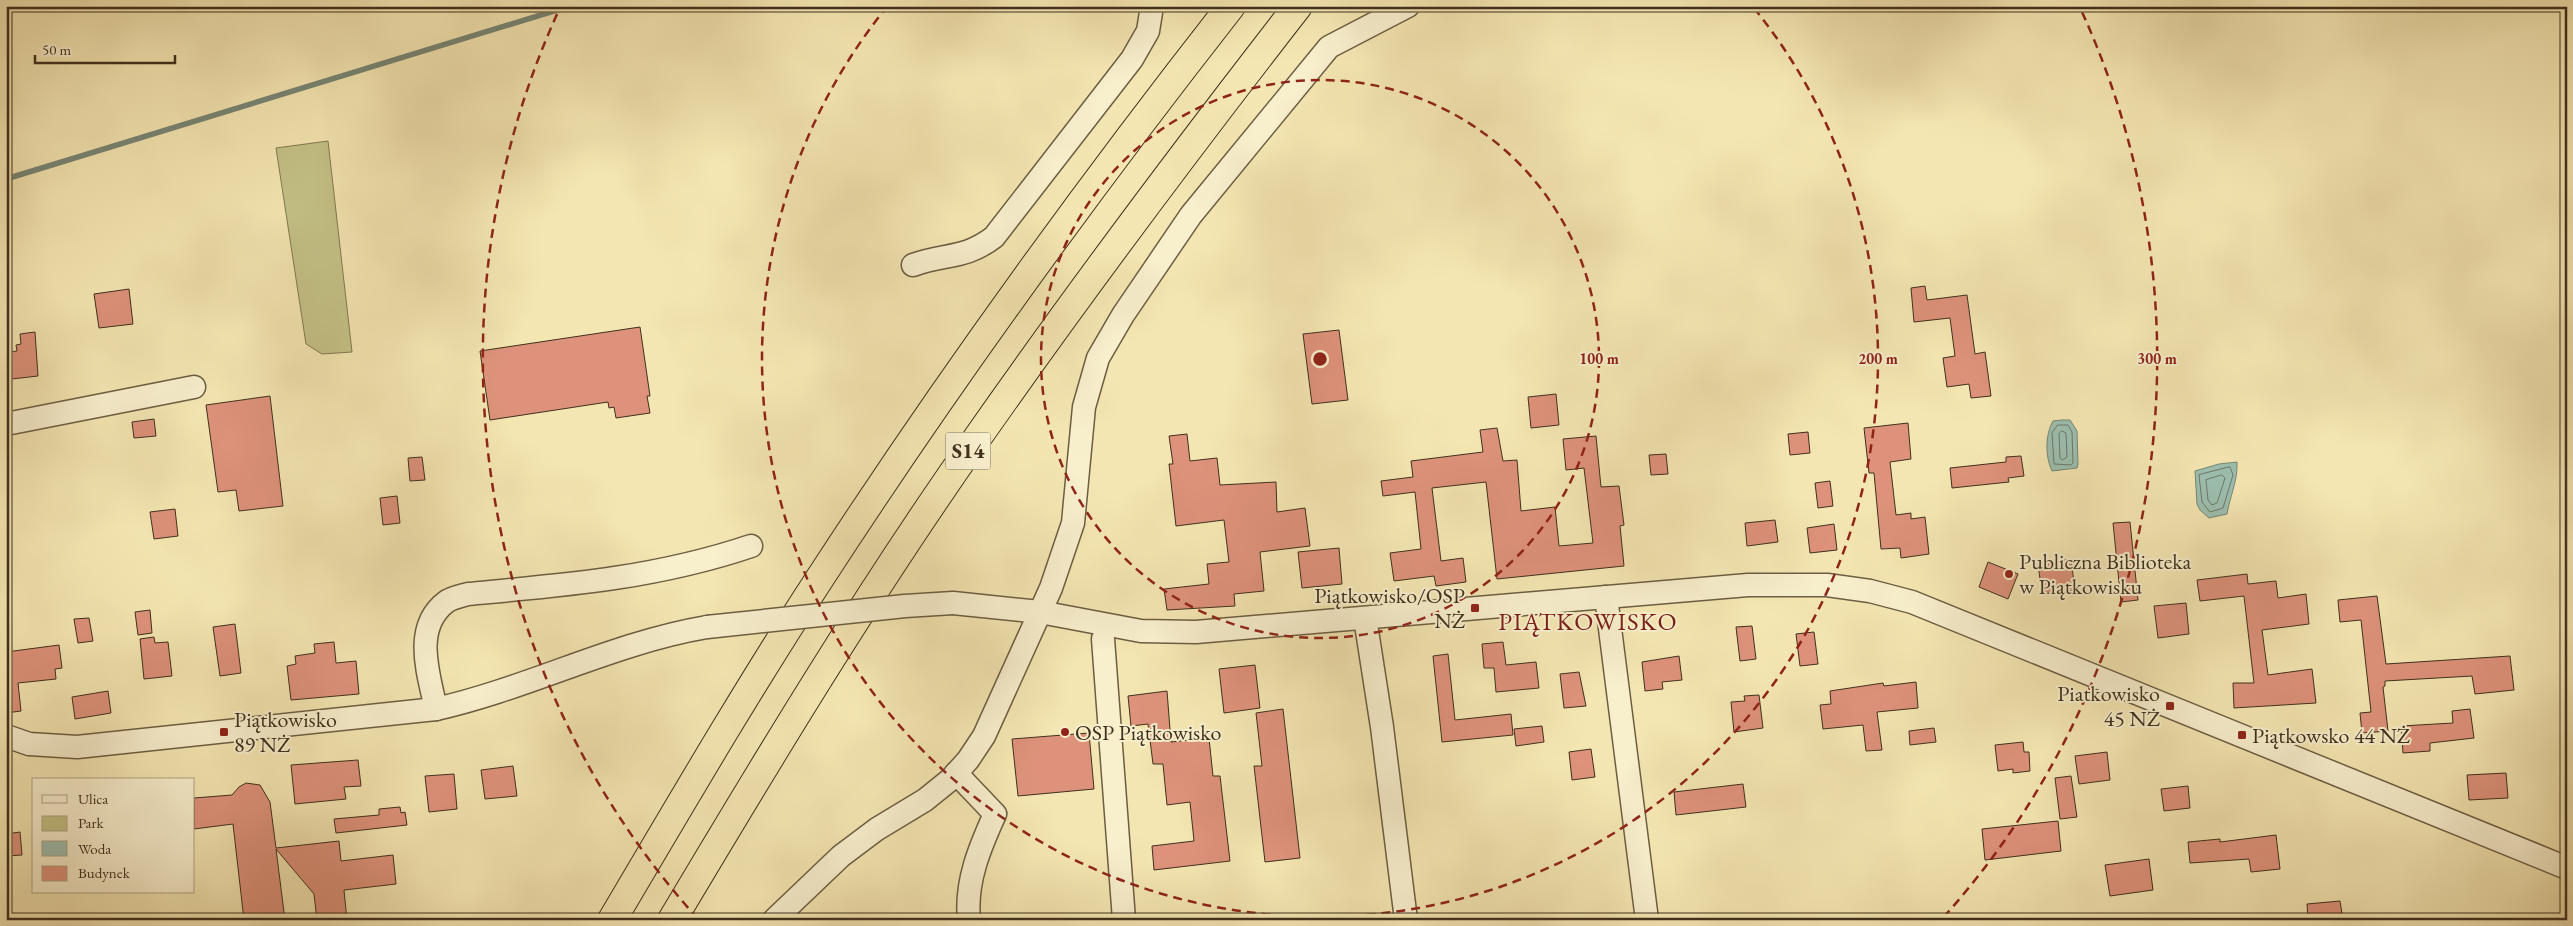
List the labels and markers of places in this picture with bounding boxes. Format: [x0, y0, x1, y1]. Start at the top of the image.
centre of rings [1311, 350, 1329, 368]
place label: Publiczna Biblioteka w Piątkowisku [2019, 547, 2192, 601]
marker: Publiczna Biblioteka w Piątkowisku [2003, 568, 2015, 580]
place label: Piątkowisko/OSP NŻ [1314, 581, 1465, 635]
marker: Piątkowisko/OSP NŻ [1469, 602, 1481, 614]
place label: Piatkowisko 45 NŻ [2057, 679, 2160, 733]
marker: Piatkowisko 45 NŻ [2164, 700, 2176, 712]
place label: Piątkowisko 89 NŻ [234, 705, 337, 759]
place label: OSP Piątkowisko [1075, 718, 1222, 747]
place label: Piątkowsko 44 NŻ [2252, 721, 2410, 750]
marker: Piątkowisko 89 NŻ [218, 726, 230, 738]
marker: OSP Piątkowisko [1059, 726, 1071, 738]
marker: Piątkowsko 44 NŻ [2236, 729, 2248, 741]

